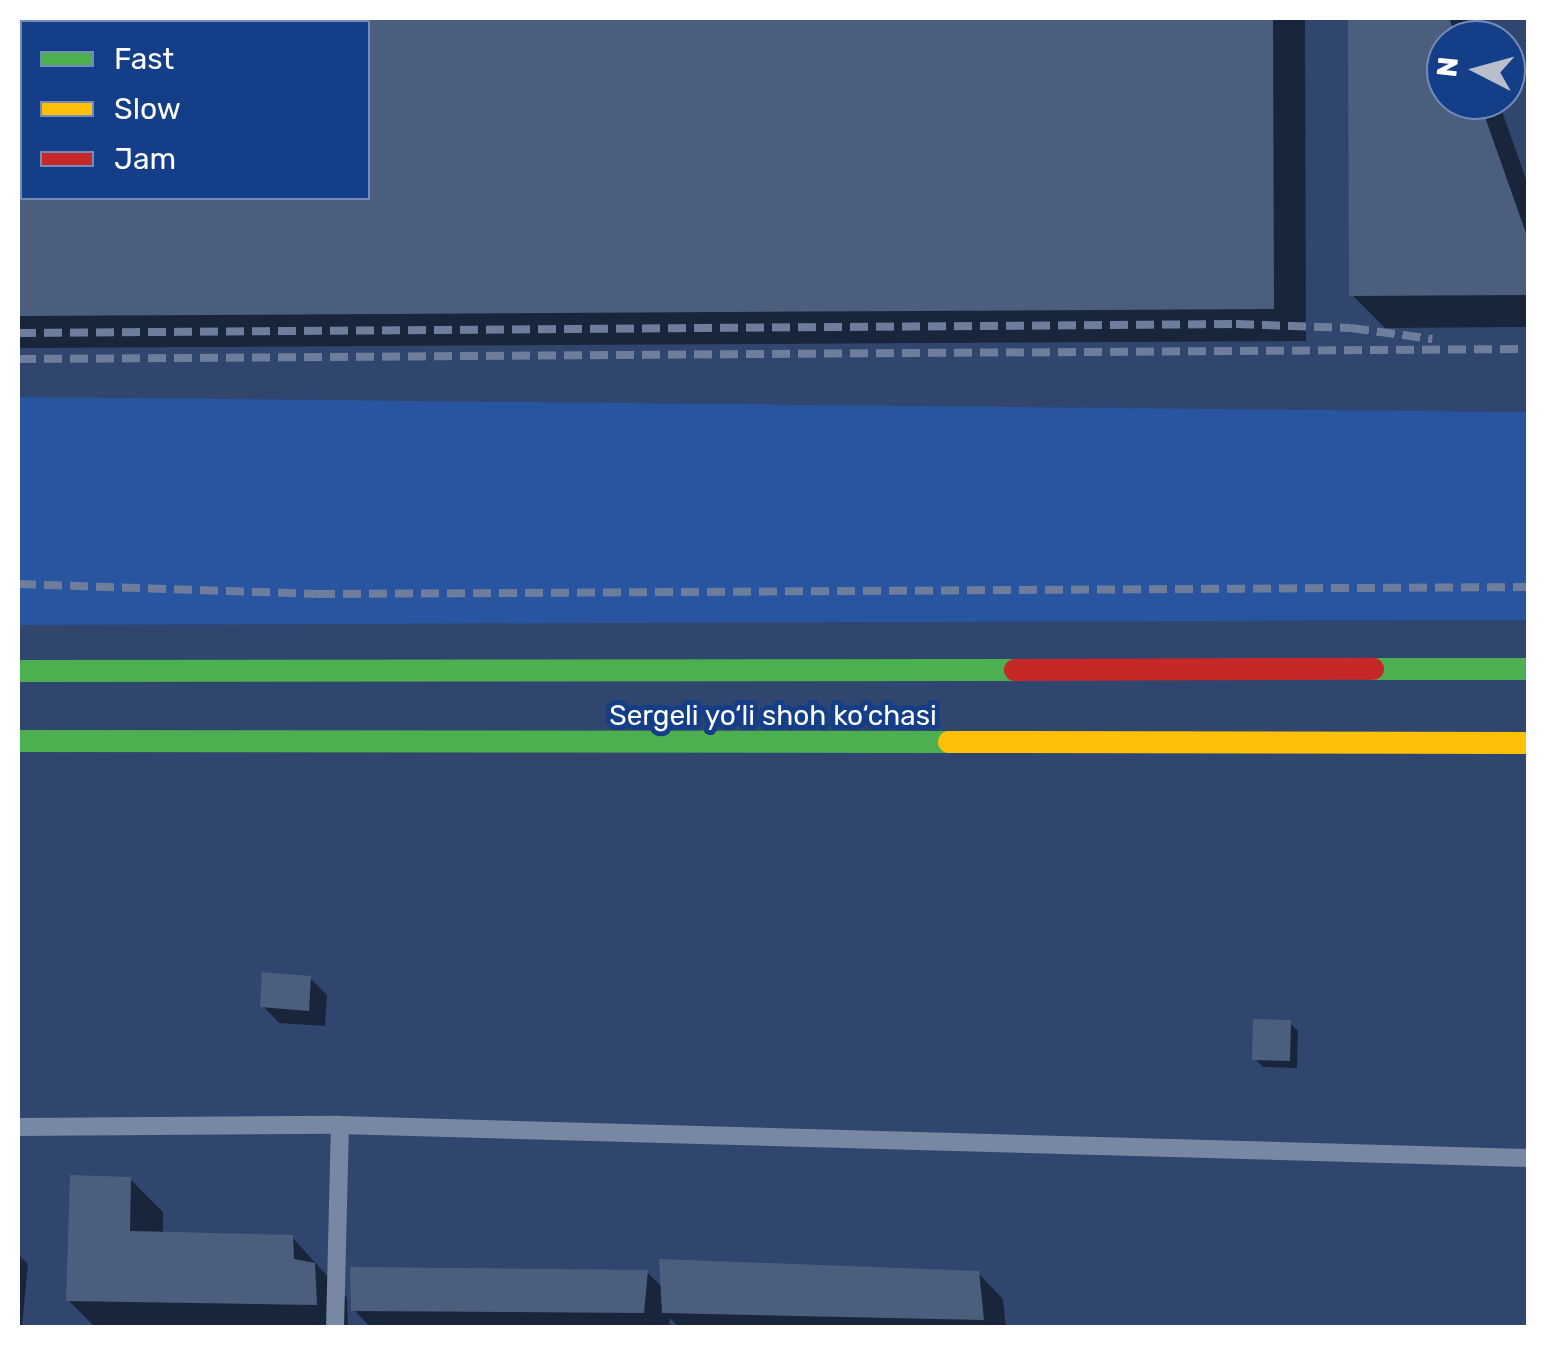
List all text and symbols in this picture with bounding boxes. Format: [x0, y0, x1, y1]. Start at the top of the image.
legend [20, 20, 370, 200]
north arrow [1426, 20, 1526, 120]
text: Fast [114, 41, 174, 77]
text: N [1430, 55, 1465, 79]
text: Slow [114, 91, 181, 127]
text: Jam [114, 141, 176, 177]
street label: Sergeli yo‘li shoh ko‘chasi [609, 699, 937, 733]

